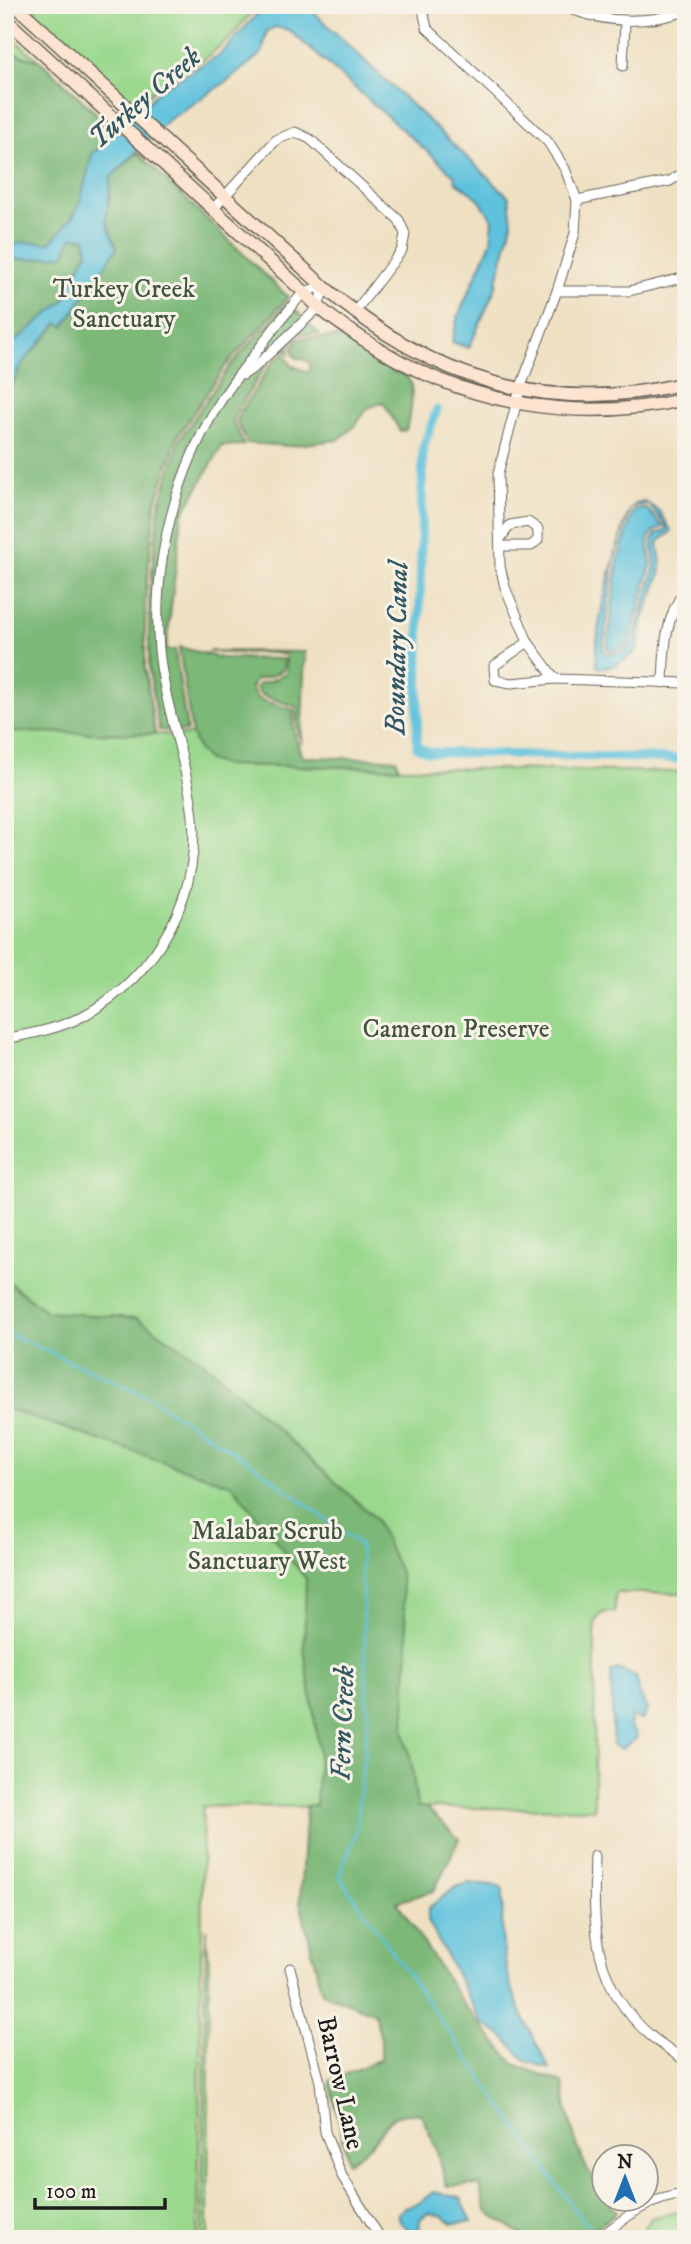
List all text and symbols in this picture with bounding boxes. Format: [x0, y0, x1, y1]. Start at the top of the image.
water label: Turkey Creek [82, 39, 209, 156]
park label: Turkey Creek Sanctuary [53, 273, 195, 336]
water label: Boundary Canal [378, 558, 416, 736]
park label: Cameron Preserve [362, 1013, 550, 1046]
park label: Malabar Scrub Sanctuary West [187, 1515, 347, 1578]
water label: Fern Creek [324, 1665, 363, 1781]
street label: Barrow Lane [309, 2013, 371, 2153]
north arrow [590, 2142, 660, 2212]
text: N [617, 2151, 633, 2174]
scale bar [35, 2167, 164, 2211]
text: 100 m [46, 2179, 97, 2205]

